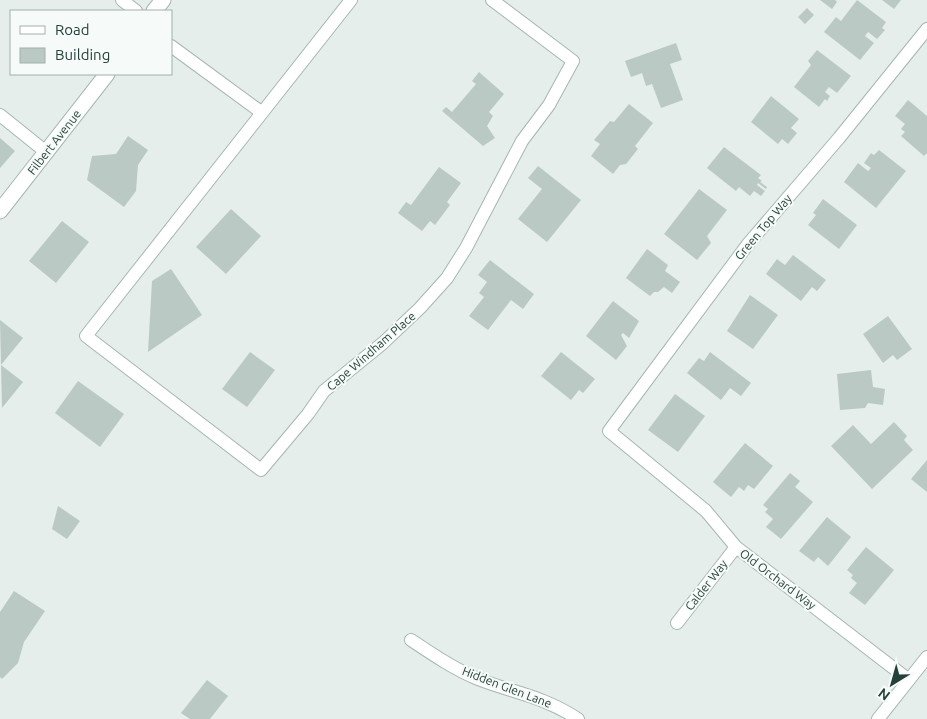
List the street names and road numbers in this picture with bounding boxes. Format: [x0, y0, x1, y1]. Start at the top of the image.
street label: Filbert Avenue [25, 107, 83, 177]
street label: Green Top Way [732, 192, 794, 262]
street label: Cape Windham Place [324, 309, 418, 393]
street label: Old Orchard Way [737, 546, 819, 612]
street label: Calder Way [682, 557, 730, 613]
street label: Hidden Glen Lane [460, 664, 554, 710]

